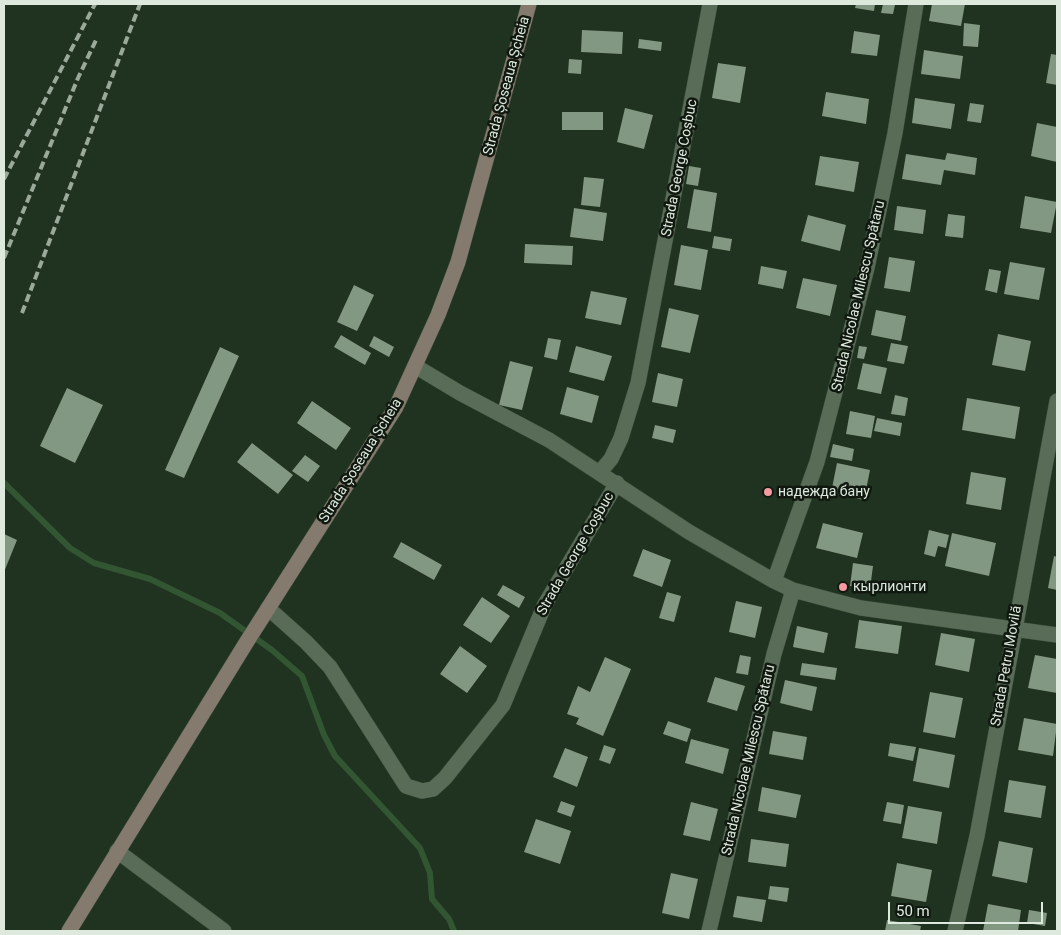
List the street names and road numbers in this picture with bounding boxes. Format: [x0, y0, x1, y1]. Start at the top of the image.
street label: Strada Șoseaua Șcheia [480, 15, 534, 157]
street label: Strada George Coșbuc [658, 98, 702, 238]
street label: Strada Nicolae Milescu Spătaru [829, 199, 889, 393]
street label: Strada Șoseaua Șcheia [316, 396, 406, 526]
street label: Strada George Coșbuc [534, 489, 618, 619]
street label: Strada Petru Movilă [988, 604, 1026, 728]
street label: Strada Nicolae Milescu Spătaru [719, 663, 779, 857]

